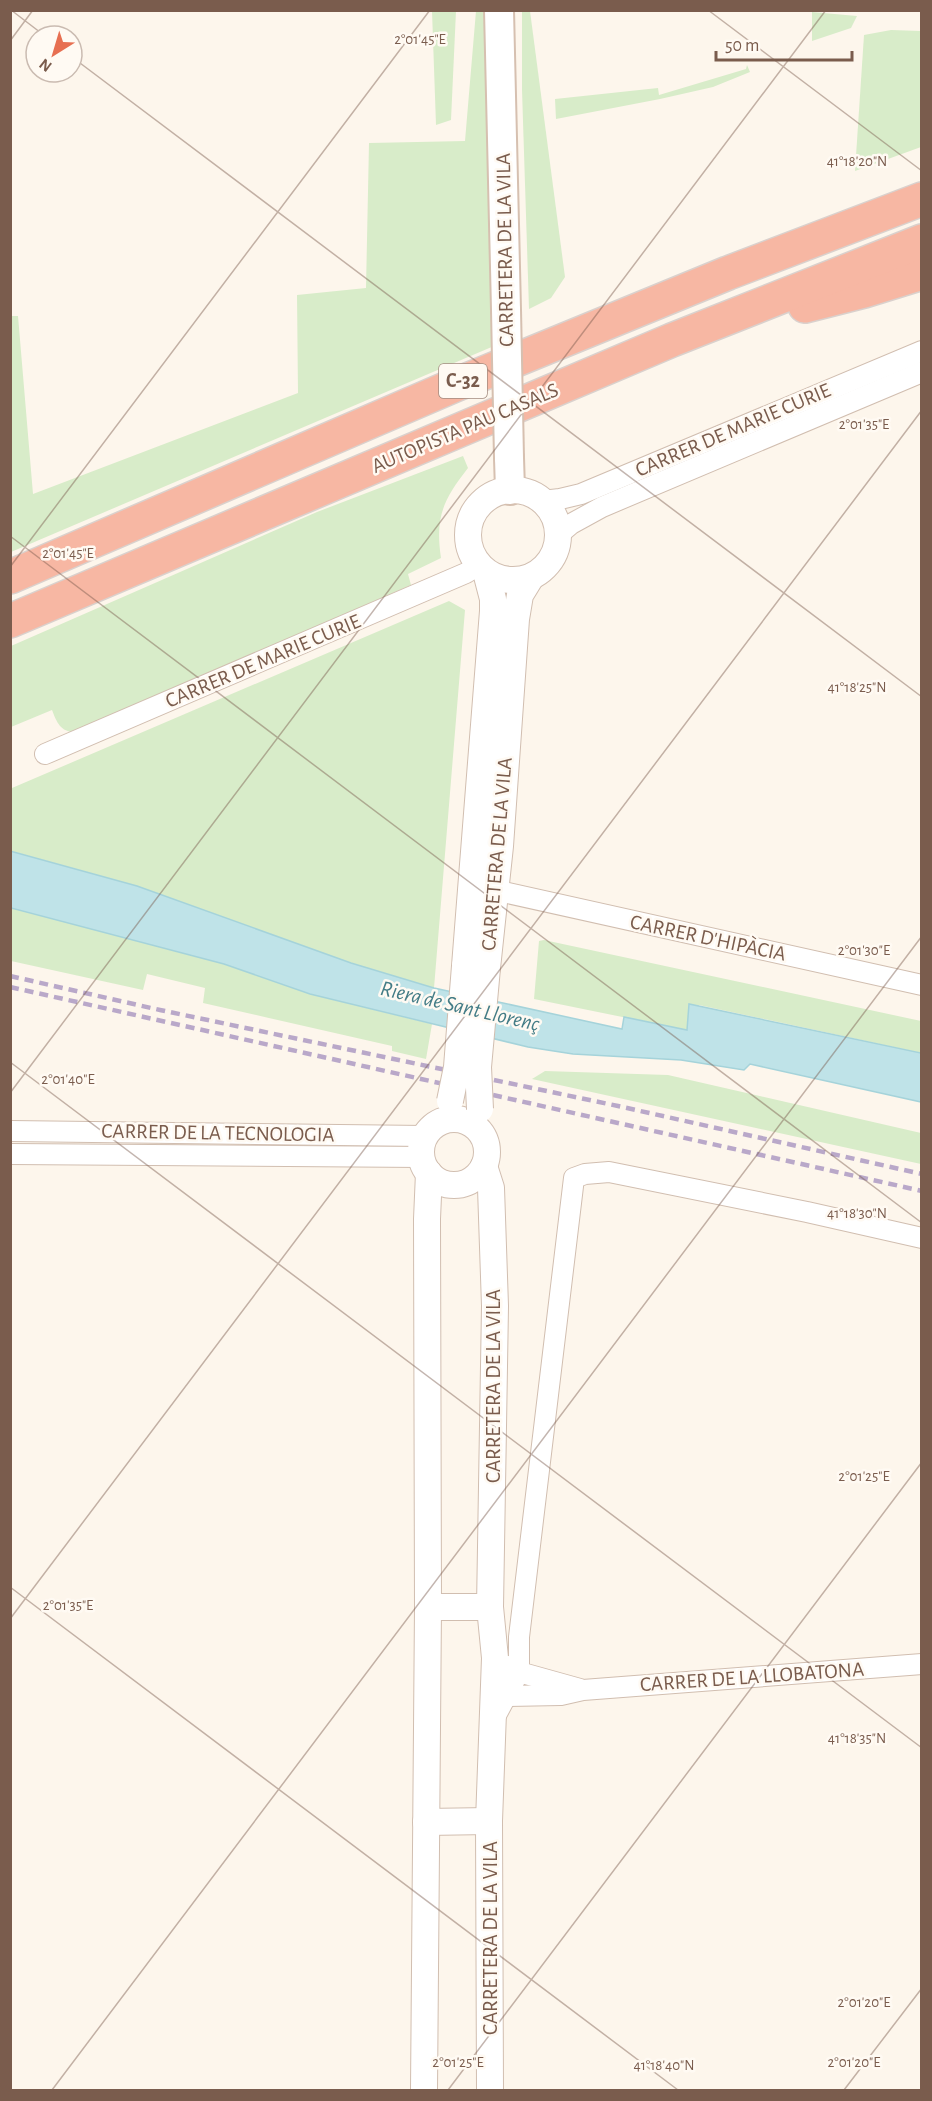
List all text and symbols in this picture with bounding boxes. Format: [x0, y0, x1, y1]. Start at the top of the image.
north arrow [24, 24, 84, 84]
scale bar [716, 24, 852, 62]
text: 2°01'45"E [394, 32, 446, 47]
text: 50 m [725, 37, 759, 55]
text: N [36, 55, 55, 75]
street label: CARRETERA DE LA VILA [493, 153, 517, 347]
text: 41°18'20"N [827, 154, 887, 169]
road number: C-32 [439, 364, 487, 398]
street label: AUTOPISTA PAU CASALS [369, 379, 562, 477]
street label: CARRER DE MARIE CURIE [632, 379, 834, 481]
text: 2°01'35"E [839, 417, 889, 432]
text: 2°01'45"E [42, 546, 94, 561]
street label: CARRER DE MARIE CURIE [162, 610, 364, 712]
text: 41°18'25"N [827, 680, 887, 695]
street label: CARRETERA DE LA VILA [478, 756, 516, 952]
street label: CARRER D'HIPÀCIA [628, 909, 788, 965]
text: 2°01'30"E [838, 943, 890, 958]
water label: Riera de Sant Llorenç [378, 977, 542, 1035]
text: 2°01'40"E [41, 1072, 95, 1087]
street label: CARRER DE LA TECNOLOGIA [101, 1120, 335, 1146]
text: 41°18'30"N [827, 1206, 887, 1221]
street label: CARRETERA DE LA VILA [483, 1289, 504, 1483]
text: 2°01'25"E [838, 1469, 890, 1484]
text: 2°01'35"E [43, 1598, 93, 1613]
street label: CARRER DE LA LLOBATONA [639, 1659, 865, 1695]
text: 41°18'35"N [828, 1731, 886, 1746]
street label: CARRETERA DE LA VILA [480, 1841, 501, 2035]
text: 2°01'20"E [838, 1995, 890, 2010]
text: 2°01'25"E [432, 2055, 484, 2070]
text: 2°01'20"E [828, 2055, 880, 2070]
text: 41°18'40"N [633, 2058, 695, 2073]

